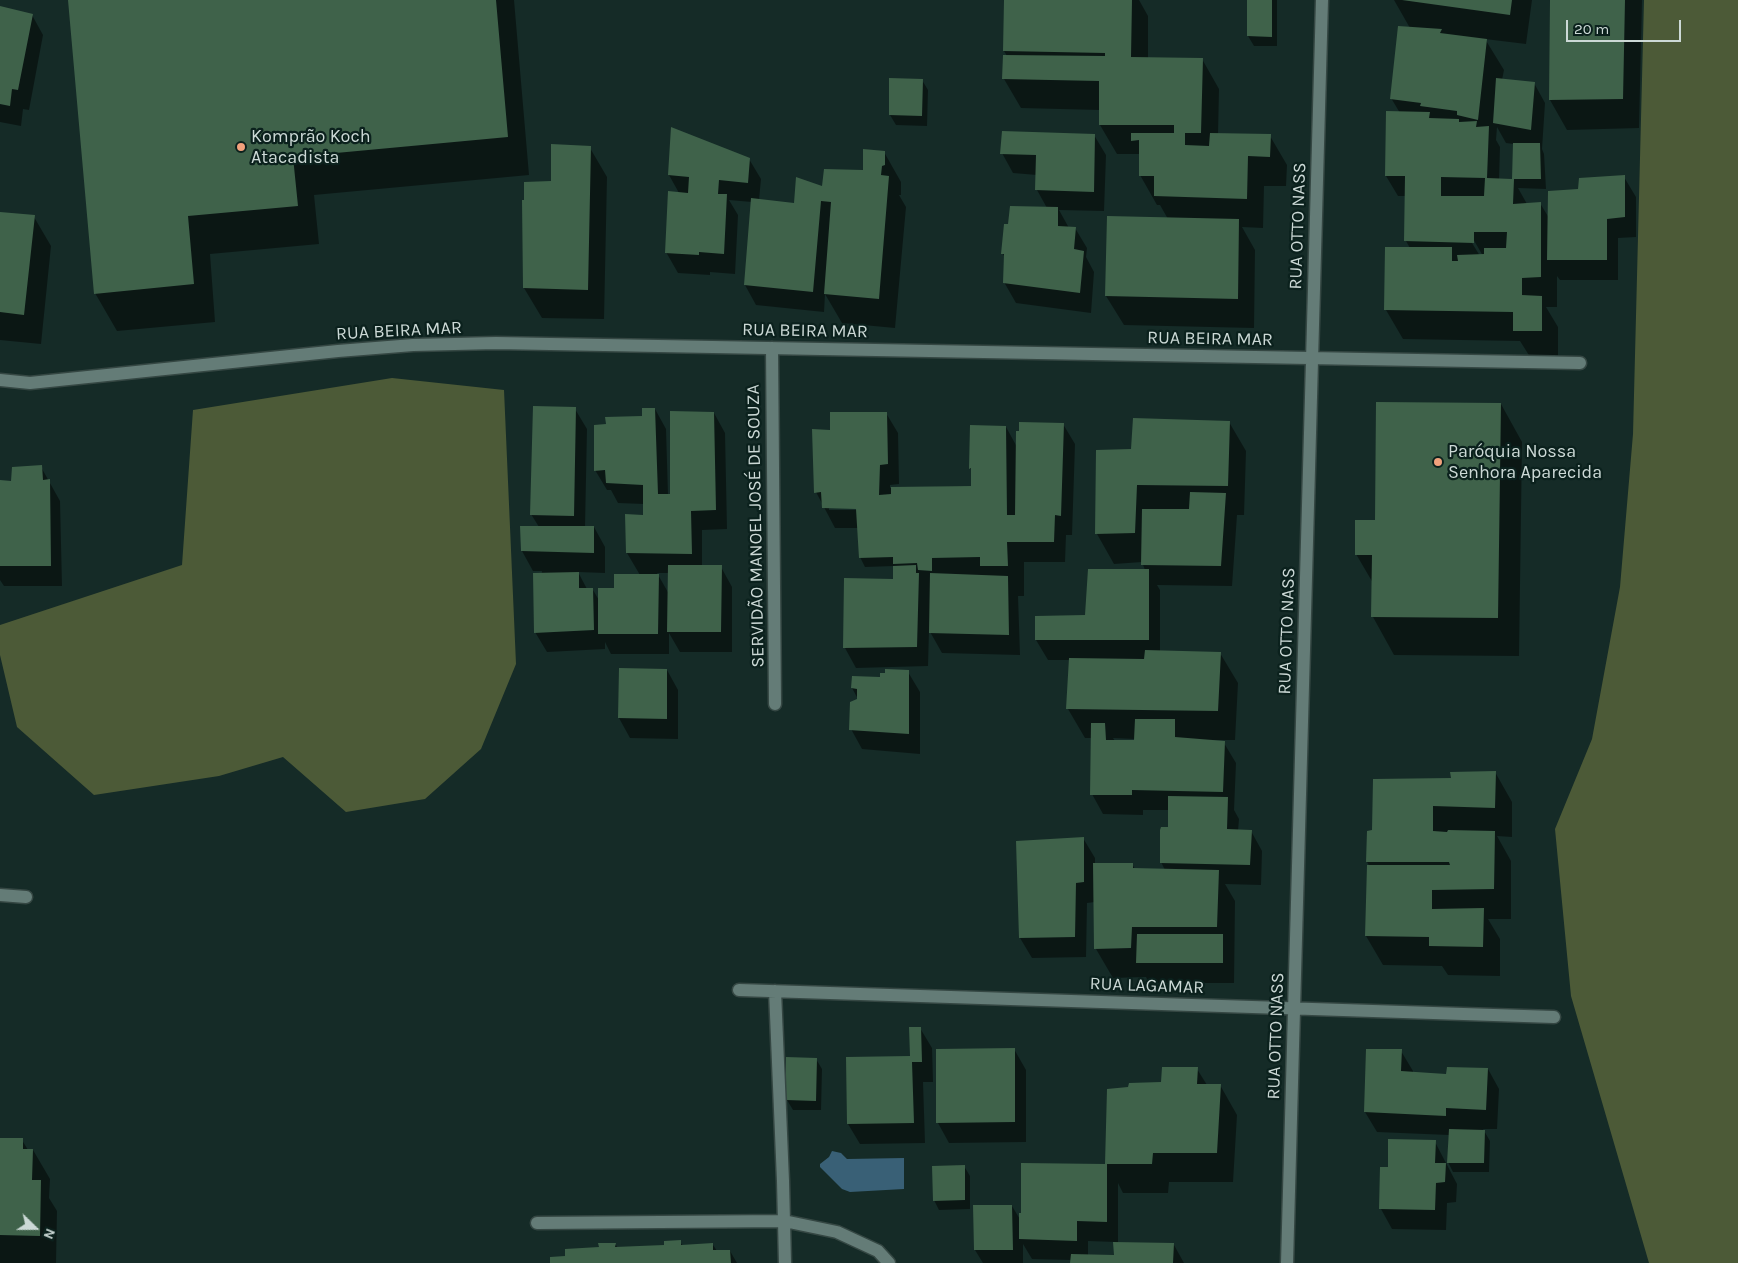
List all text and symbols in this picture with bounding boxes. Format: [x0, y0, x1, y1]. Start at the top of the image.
scale bar [1568, 10, 1683, 42]
text: 20 m [1574, 20, 1609, 38]
place label: Komprão Koch Atacadista [251, 126, 371, 168]
marker: Komprão Koch Atacadista [235, 141, 247, 153]
street label: RUA OTTO NASS [1285, 162, 1311, 290]
street label: RUA BEIRA MAR [336, 317, 462, 345]
street label: RUA BEIRA MAR [742, 319, 868, 343]
street label: RUA BEIRA MAR [1147, 327, 1273, 351]
street label: SERVIDÃO MANOEL JOSÉ DE SOUZA [743, 384, 769, 668]
place label: Paróquia Nossa Senhora Aparecida [1448, 441, 1602, 484]
marker: Paróquia Nossa Senhora Aparecida [1432, 456, 1444, 468]
street label: RUA OTTO NASS [1274, 567, 1300, 695]
street label: RUA OTTO NASS [1263, 972, 1289, 1100]
street label: RUA LAGAMAR [1089, 973, 1205, 999]
north arrow [10, 1203, 60, 1253]
text: N [40, 1226, 59, 1242]

